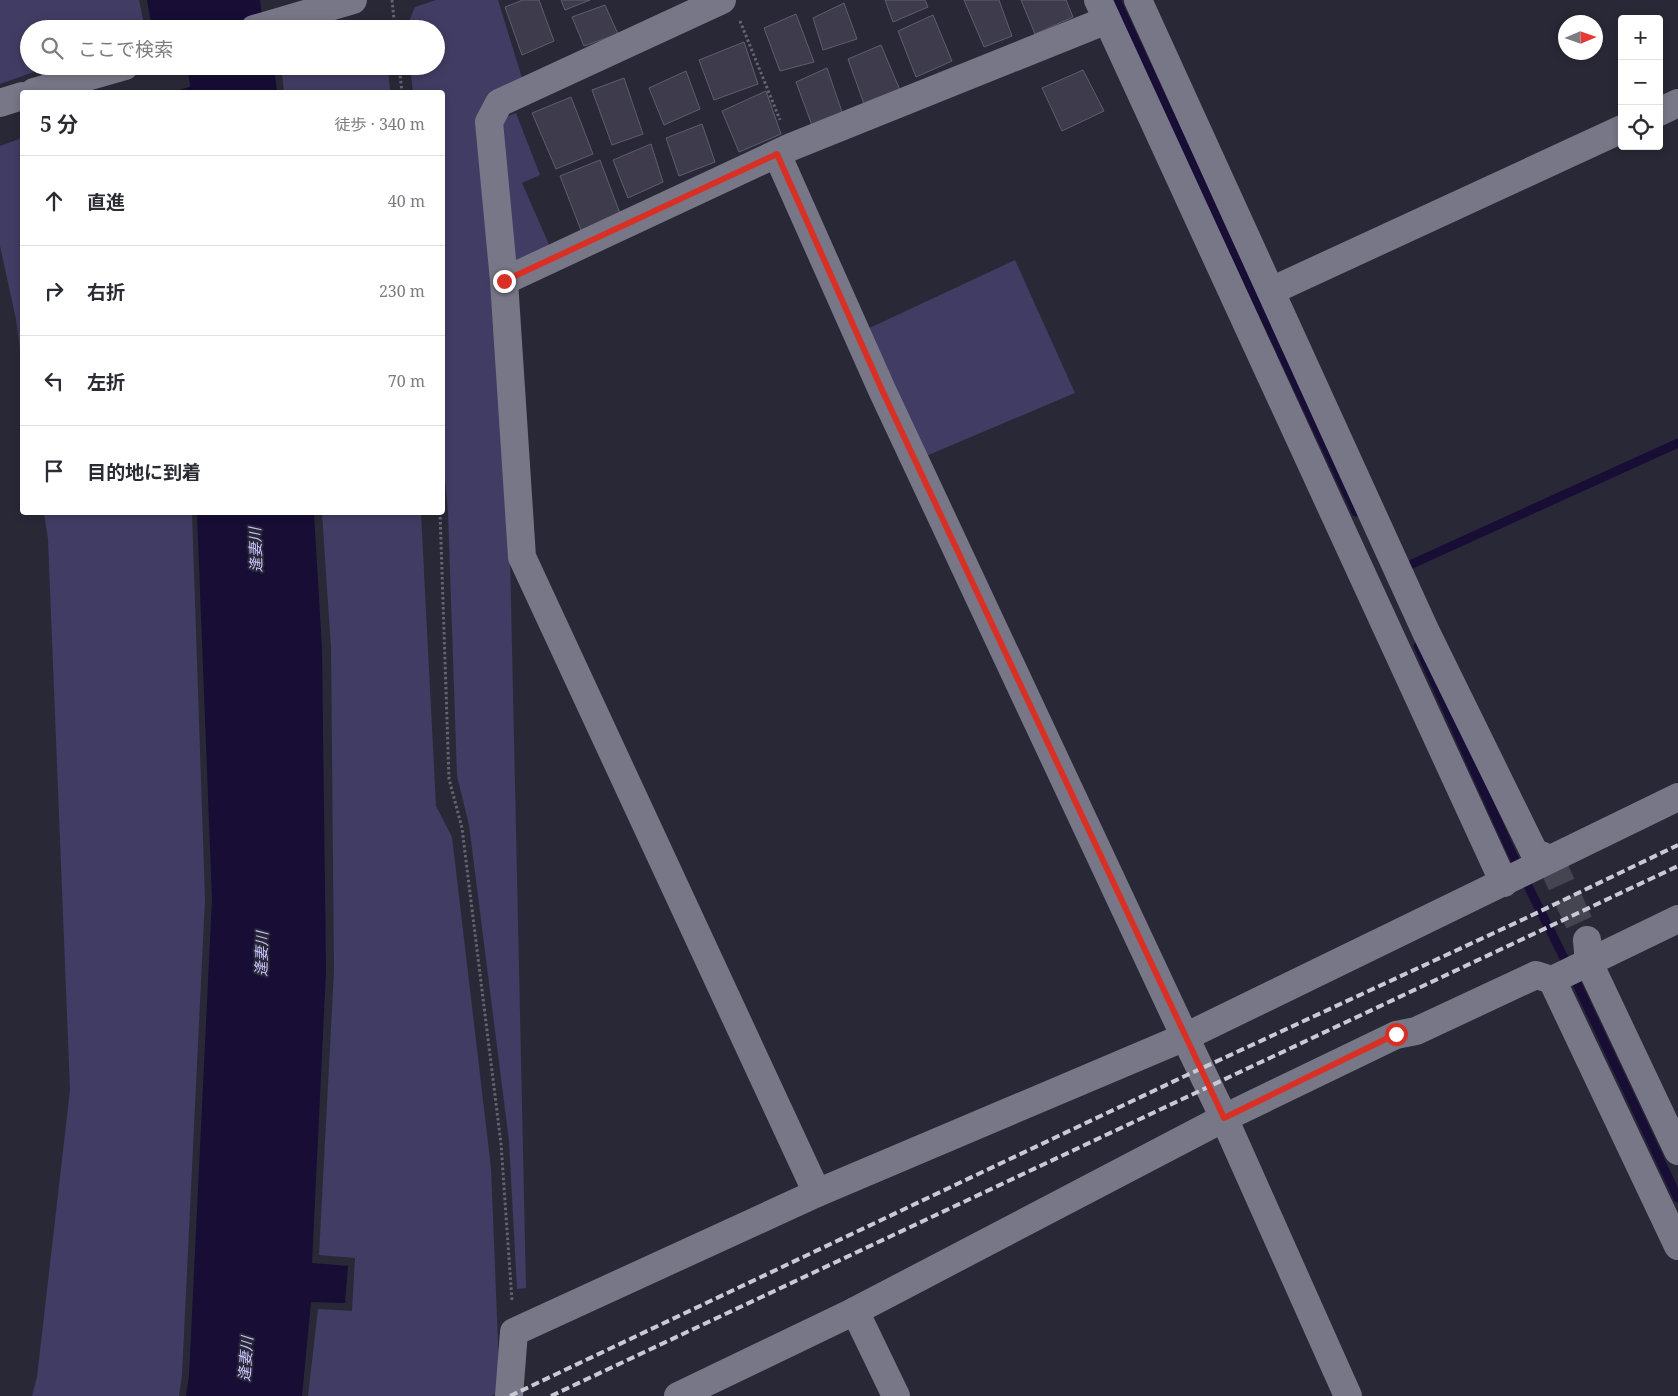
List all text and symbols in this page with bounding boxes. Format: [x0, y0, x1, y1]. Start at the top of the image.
north arrow [1558, 15, 1603, 60]
map controls [1618, 15, 1663, 150]
button: + [1618, 15, 1663, 60]
search box [20, 20, 445, 75]
icon: search [38, 34, 66, 62]
text: ここで検索 [78, 36, 173, 62]
button: − [1618, 60, 1663, 105]
button: locate [1618, 105, 1663, 150]
text: 5 分 [40, 110, 78, 138]
text: 徒歩 · 340 m [335, 113, 425, 135]
icon: ahead [40, 187, 68, 215]
text: 直進 [87, 189, 125, 215]
text: 40 m [388, 190, 425, 212]
route end [493, 270, 516, 293]
icon: right [40, 277, 68, 305]
text: 右折 [87, 279, 125, 305]
text: 230 m [379, 280, 425, 302]
icon: left [40, 367, 68, 395]
text: 左折 [87, 369, 125, 395]
text: 70 m [388, 370, 425, 392]
icon: arrive [40, 457, 68, 485]
text: 目的地に到着 [87, 459, 201, 485]
water label: 逢妻川 [244, 525, 266, 573]
water label: 逢妻川 [251, 929, 271, 977]
route start [1385, 1023, 1408, 1046]
water label: 逢妻川 [233, 1334, 257, 1382]

